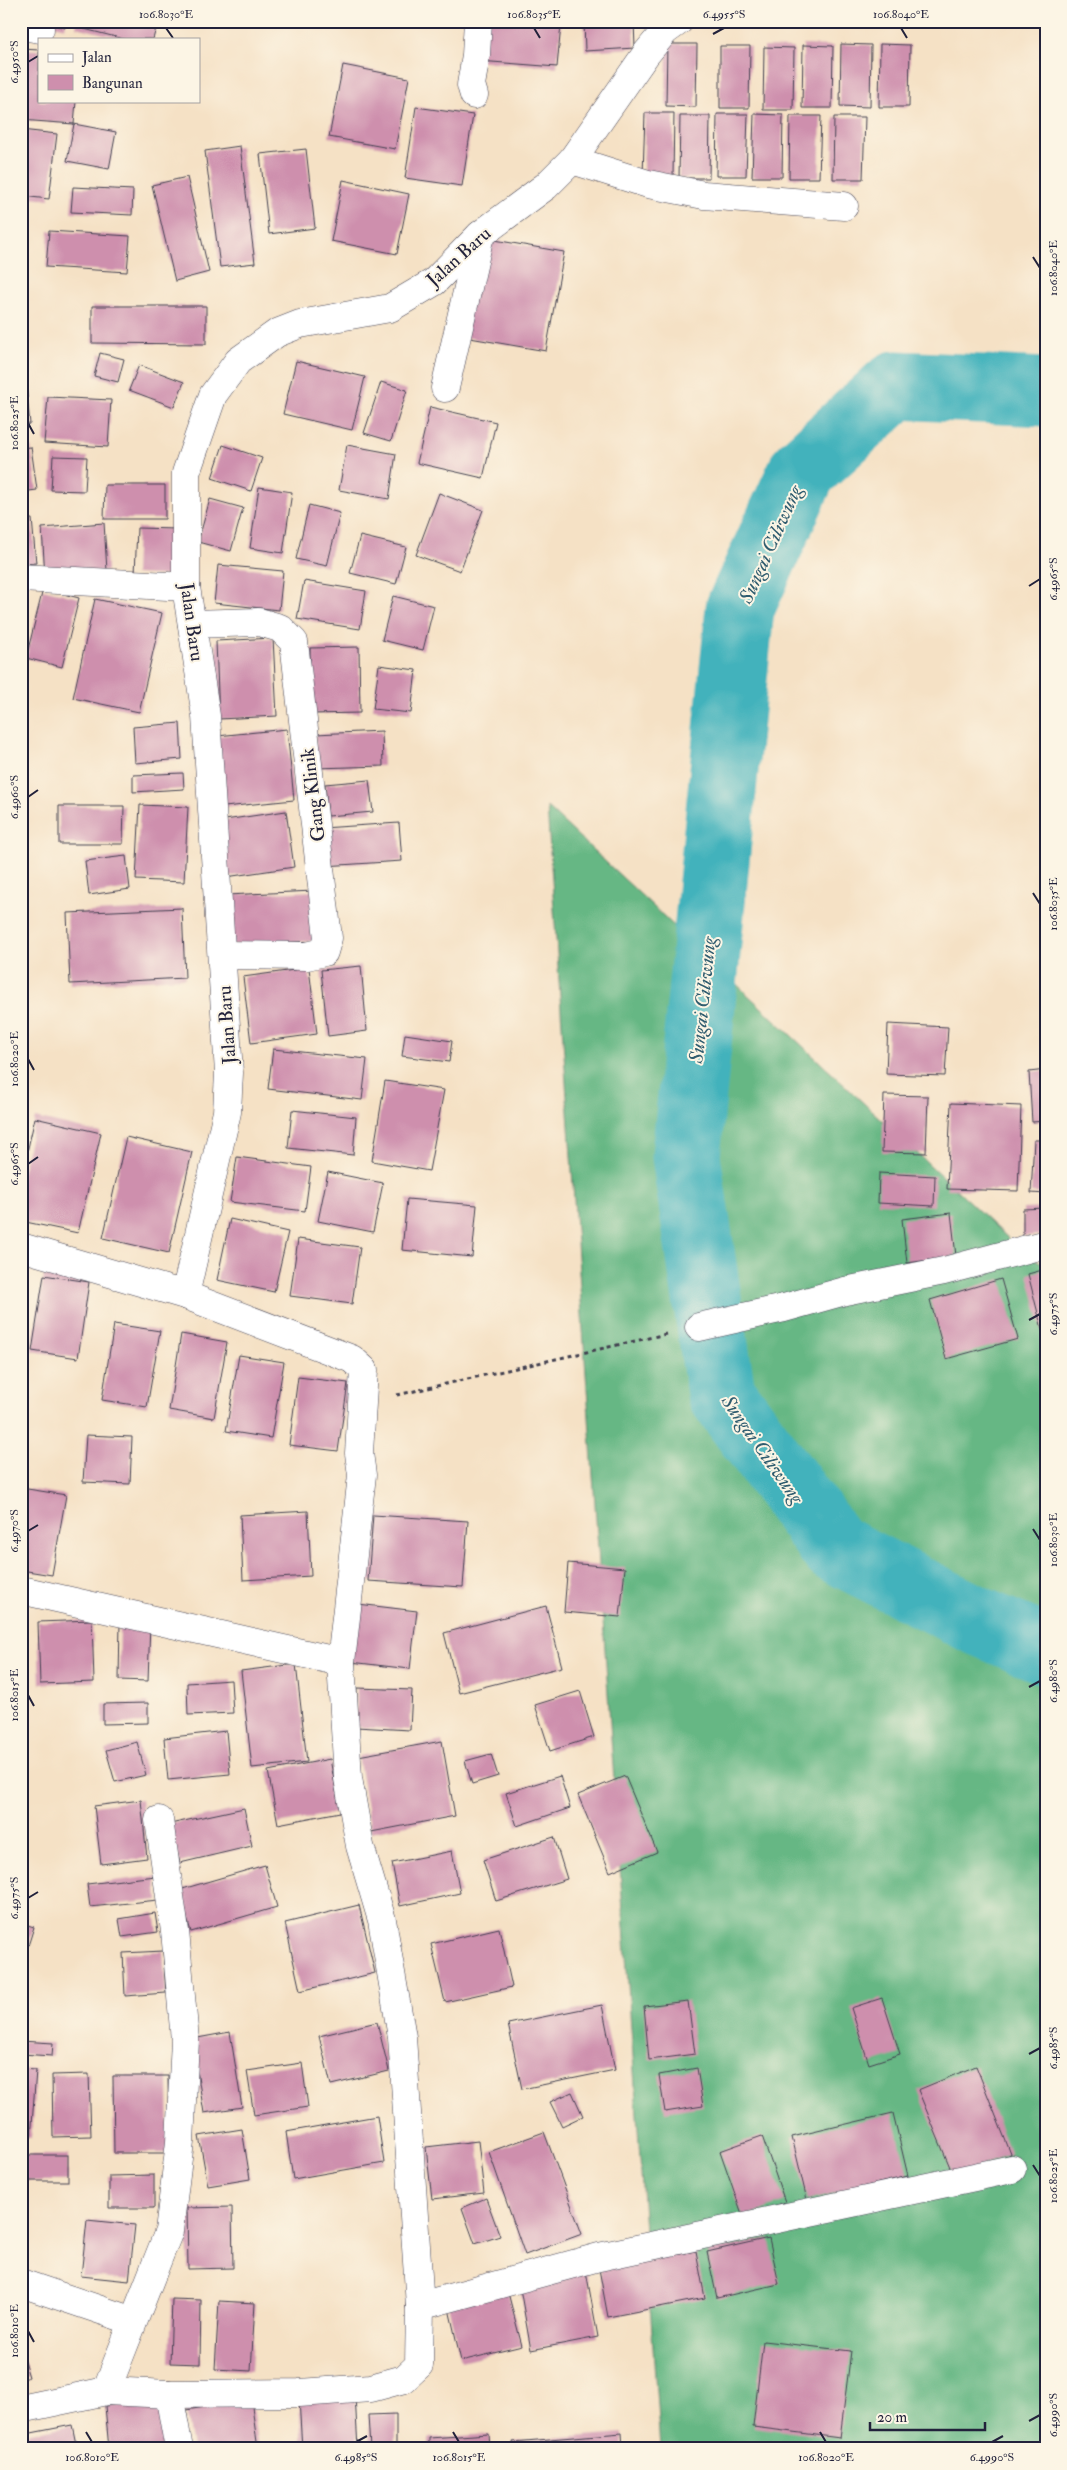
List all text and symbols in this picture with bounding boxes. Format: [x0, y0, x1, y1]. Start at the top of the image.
text: 106.8030°E [139, 7, 193, 22]
text: 106.8035°E [507, 7, 561, 22]
text: 6.4955°S [703, 7, 745, 22]
text: 106.8040°E [873, 7, 929, 22]
legend [38, 38, 200, 102]
text: 6.4950°S [7, 40, 22, 84]
text: Jalan [81, 48, 112, 68]
text: Bangunan [82, 74, 143, 93]
street label: Jalan Baru [421, 221, 496, 293]
text: 106.8040°E [1046, 240, 1061, 296]
text: 106.8025°E [7, 395, 22, 450]
water label: Sungai Ciliwung [733, 480, 808, 608]
text: 6.4965°S [1046, 557, 1061, 601]
street label: Jalan Baru [175, 580, 209, 663]
street label: Gang Klinik [295, 747, 331, 843]
text: 6.4960°S [7, 775, 22, 819]
text: 106.8035°E [1046, 877, 1061, 931]
water label: Sungai Ciliwung [683, 934, 722, 1065]
street label: Jalan Baru [212, 985, 242, 1066]
text: 106.8020°E [7, 1031, 22, 1087]
text: 6.4965°S [7, 1142, 22, 1186]
text: 6.4975°S [1046, 1293, 1061, 1335]
water label: Sungai Ciliwung [715, 1389, 810, 1510]
text: 6.4970°S [7, 1509, 22, 1553]
text: 106.8030°E [1046, 1513, 1061, 1567]
text: 6.4980°S [1046, 1659, 1061, 1703]
text: 106.8015°E [7, 1668, 22, 1721]
text: 6.4975°S [7, 1877, 22, 1919]
text: 6.4985°S [1046, 2027, 1061, 2069]
text: 106.8025°E [1046, 2148, 1061, 2203]
text: 106.8010°E [7, 2304, 22, 2358]
text: 6.4990°S [1046, 2393, 1061, 2437]
scale bar [870, 2400, 984, 2432]
text: 20 m [877, 2408, 907, 2427]
text: 106.8010°E [65, 2450, 119, 2465]
text: 6.4985°S [335, 2450, 377, 2465]
text: 106.8015°E [433, 2450, 486, 2465]
text: 106.8020°E [798, 2450, 854, 2465]
text: 6.4990°S [970, 2450, 1014, 2465]

